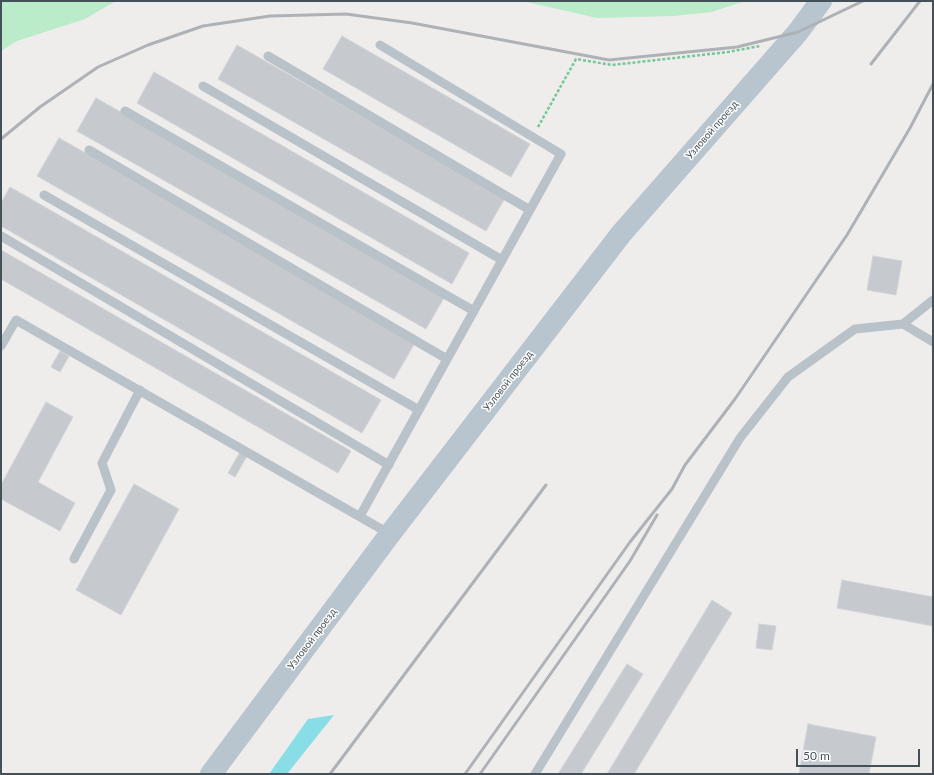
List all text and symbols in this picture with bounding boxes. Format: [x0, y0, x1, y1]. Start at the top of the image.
street label: Узловой проезд [683, 98, 741, 162]
street label: Узловой проезд [481, 348, 535, 414]
street label: Узловой проезд [285, 606, 339, 672]
scale bar [798, 741, 922, 767]
text: 50 m [803, 748, 830, 763]

